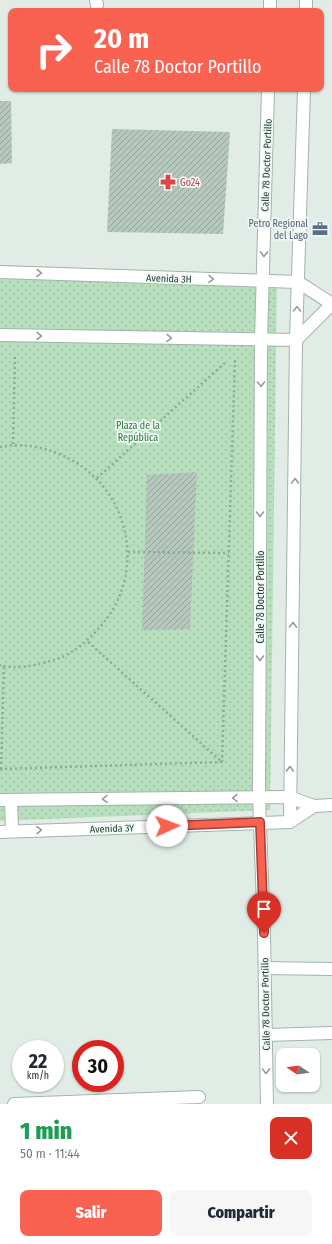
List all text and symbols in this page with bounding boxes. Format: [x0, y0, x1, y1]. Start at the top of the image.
text: 20 m [94, 22, 149, 55]
icon: right [28, 24, 80, 76]
text: Calle 78 Doctor Portillo [94, 56, 261, 78]
street label: Calle 78 Doctor Portillo [259, 118, 275, 212]
pharmacy icon: Go24 [159, 173, 177, 191]
place label: Go24 [180, 177, 200, 189]
place label: Petro Regional del Lago [249, 218, 308, 242]
office icon: Petro Regional del Lago [311, 220, 329, 238]
one-way arrow [260, 251, 268, 257]
one-way arrow [36, 269, 42, 278]
street label: Avenida 3H [146, 272, 192, 286]
one-way arrow [208, 275, 214, 284]
one-way arrow [293, 306, 301, 312]
one-way arrow [36, 331, 42, 340]
one-way arrow [166, 334, 172, 342]
one-way arrow [257, 381, 265, 387]
park label: Plaza de la República [116, 420, 160, 444]
one-way arrow [291, 478, 299, 484]
one-way arrow [256, 511, 264, 517]
street label: Calle 78 Doctor Portillo [255, 550, 267, 644]
one-way arrow [289, 622, 297, 628]
one-way arrow [256, 655, 264, 661]
one-way arrow [285, 766, 294, 772]
one-way arrow [232, 794, 238, 802]
one-way arrow [102, 795, 108, 803]
position arrow [146, 805, 188, 847]
street label: Avenida 3Y [90, 822, 134, 836]
one-way arrow [36, 826, 42, 835]
pin [247, 892, 281, 933]
icon: arrive [253, 898, 275, 920]
street label: Calle 78 Doctor Portillo [259, 957, 273, 1051]
speed limit sign: 30 [72, 1040, 124, 1092]
north arrow [276, 1048, 320, 1092]
map controls [276, 1048, 320, 1092]
text: 22 [29, 1049, 47, 1073]
one-way arrow [262, 1068, 270, 1074]
text: km/h [27, 1070, 49, 1082]
text: 1 min [20, 1117, 72, 1145]
button: close [270, 1117, 312, 1159]
text: 50 m · 11:44 [20, 1146, 80, 1161]
button: Salir [20, 1190, 162, 1236]
button: Compartir [170, 1190, 312, 1236]

